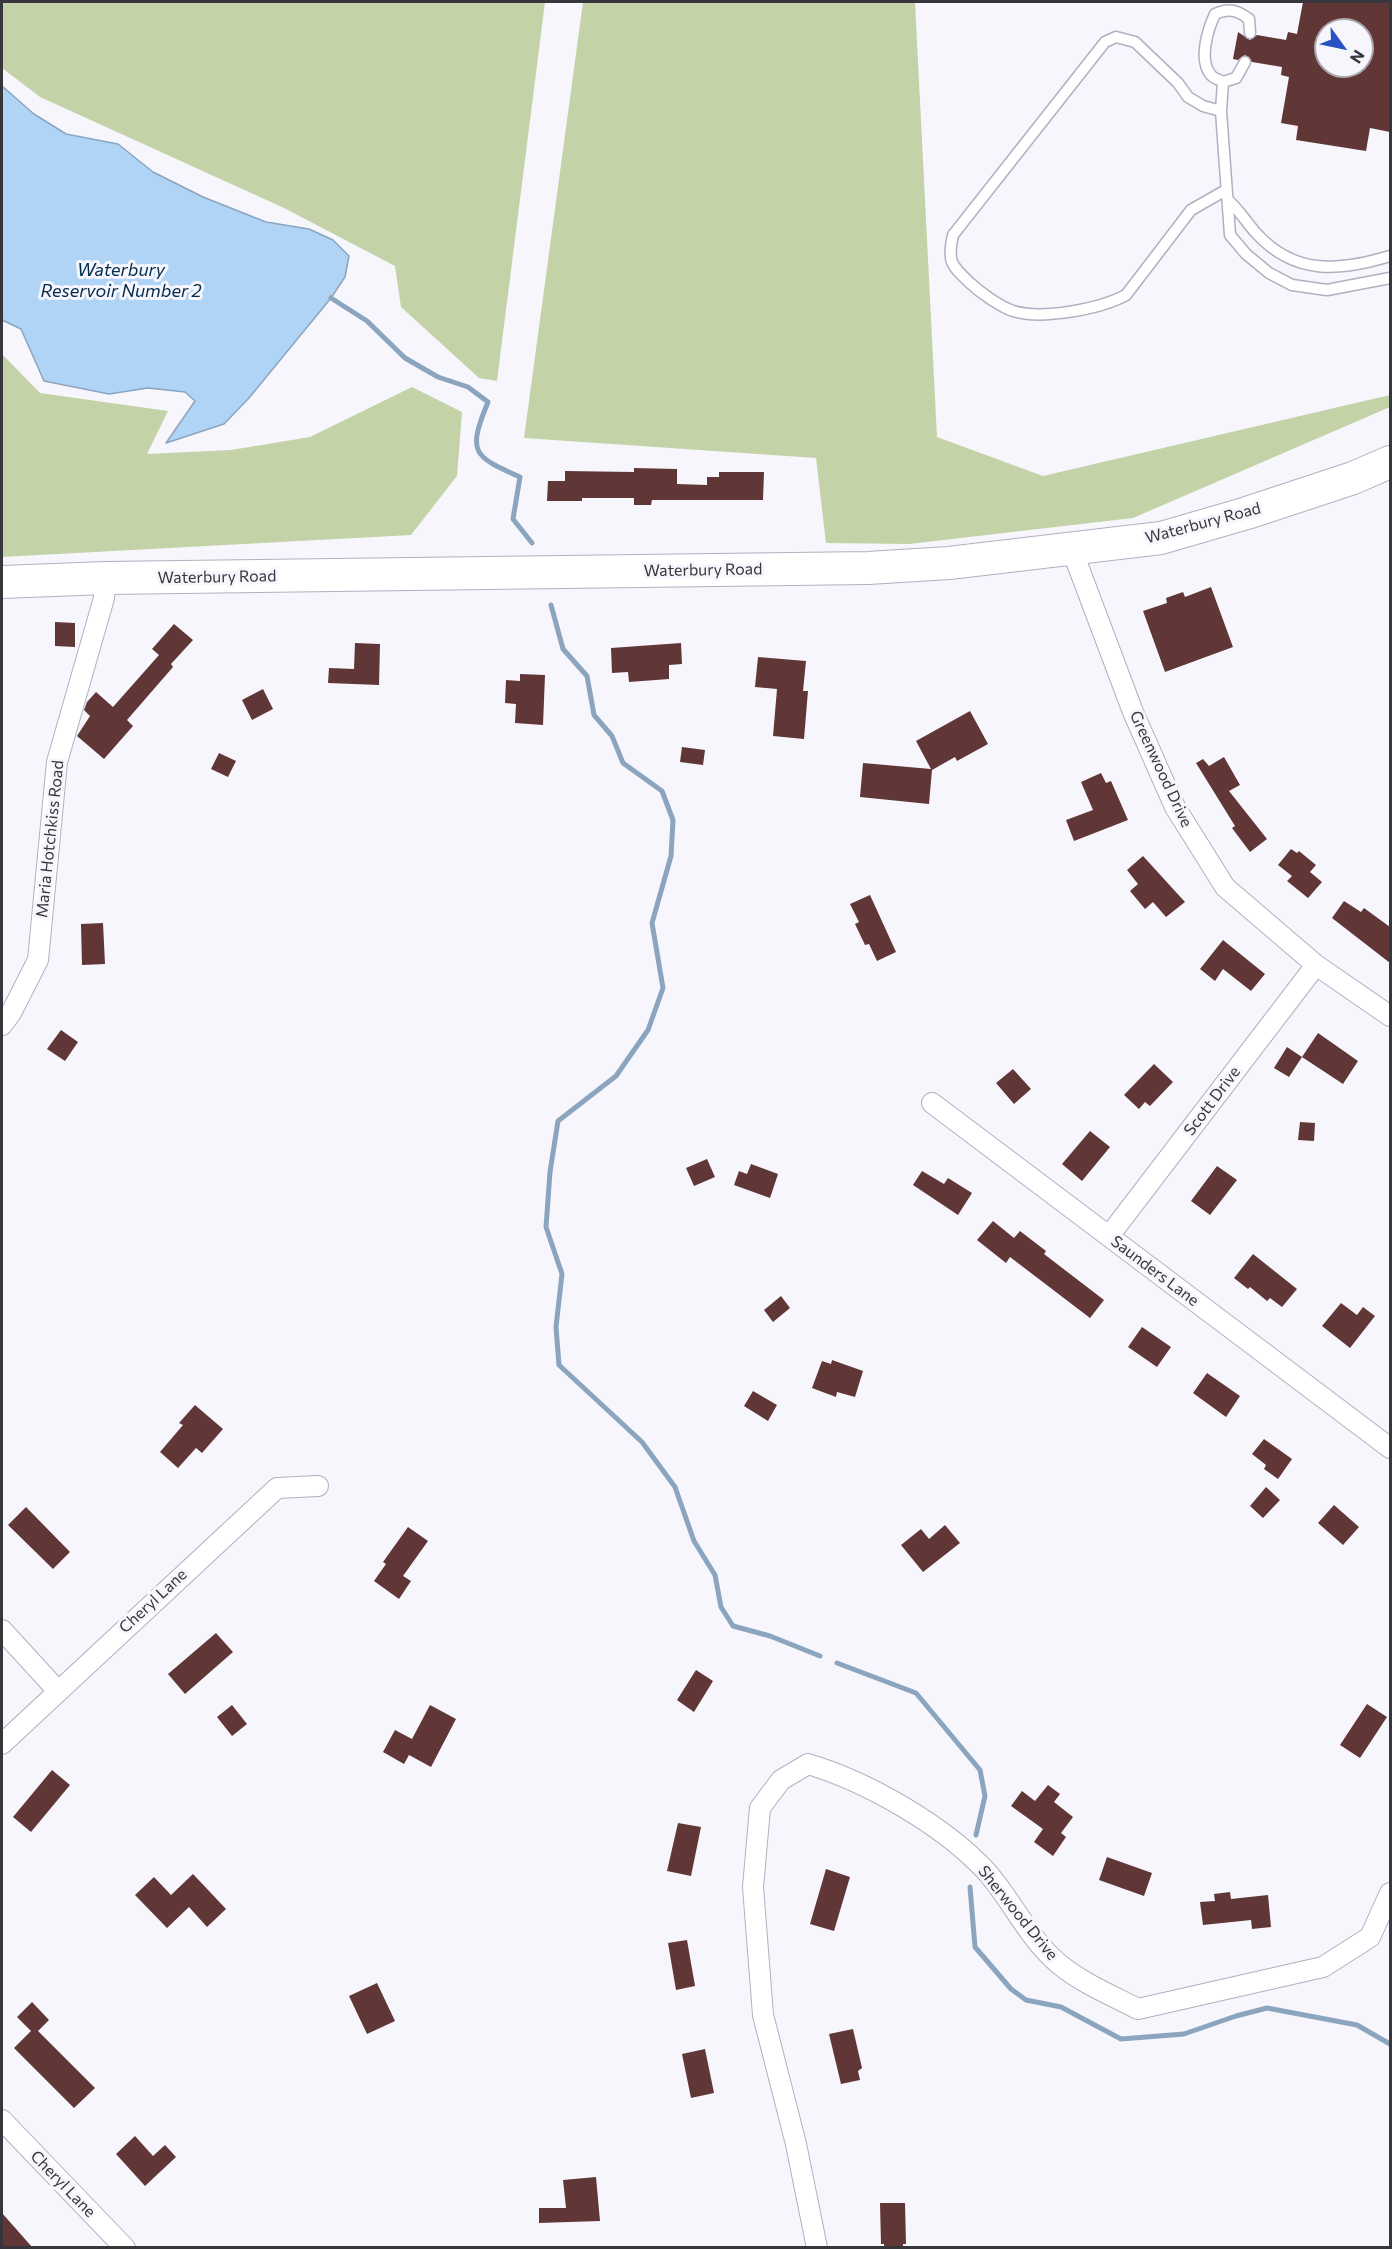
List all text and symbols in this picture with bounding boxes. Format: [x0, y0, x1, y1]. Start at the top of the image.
north arrow [1314, 18, 1374, 78]
text: N [1347, 47, 1369, 67]
water label: Waterbury Reservoir Number 2 [40, 259, 202, 302]
street label: Waterbury Road [1143, 498, 1263, 548]
street label: Waterbury Road [644, 559, 762, 581]
street label: Waterbury Road [158, 566, 276, 588]
street label: Greenwood Drive [1126, 708, 1196, 830]
street label: Maria Hotchkiss Road [32, 759, 68, 919]
street label: Scott Drive [1180, 1063, 1244, 1139]
street label: Saunders Lane [1107, 1232, 1203, 1310]
street label: Cheryl Lane [115, 1565, 191, 1637]
street label: Sherwood Drive [974, 1862, 1062, 1964]
street label: Cheryl Lane [26, 2147, 100, 2221]

